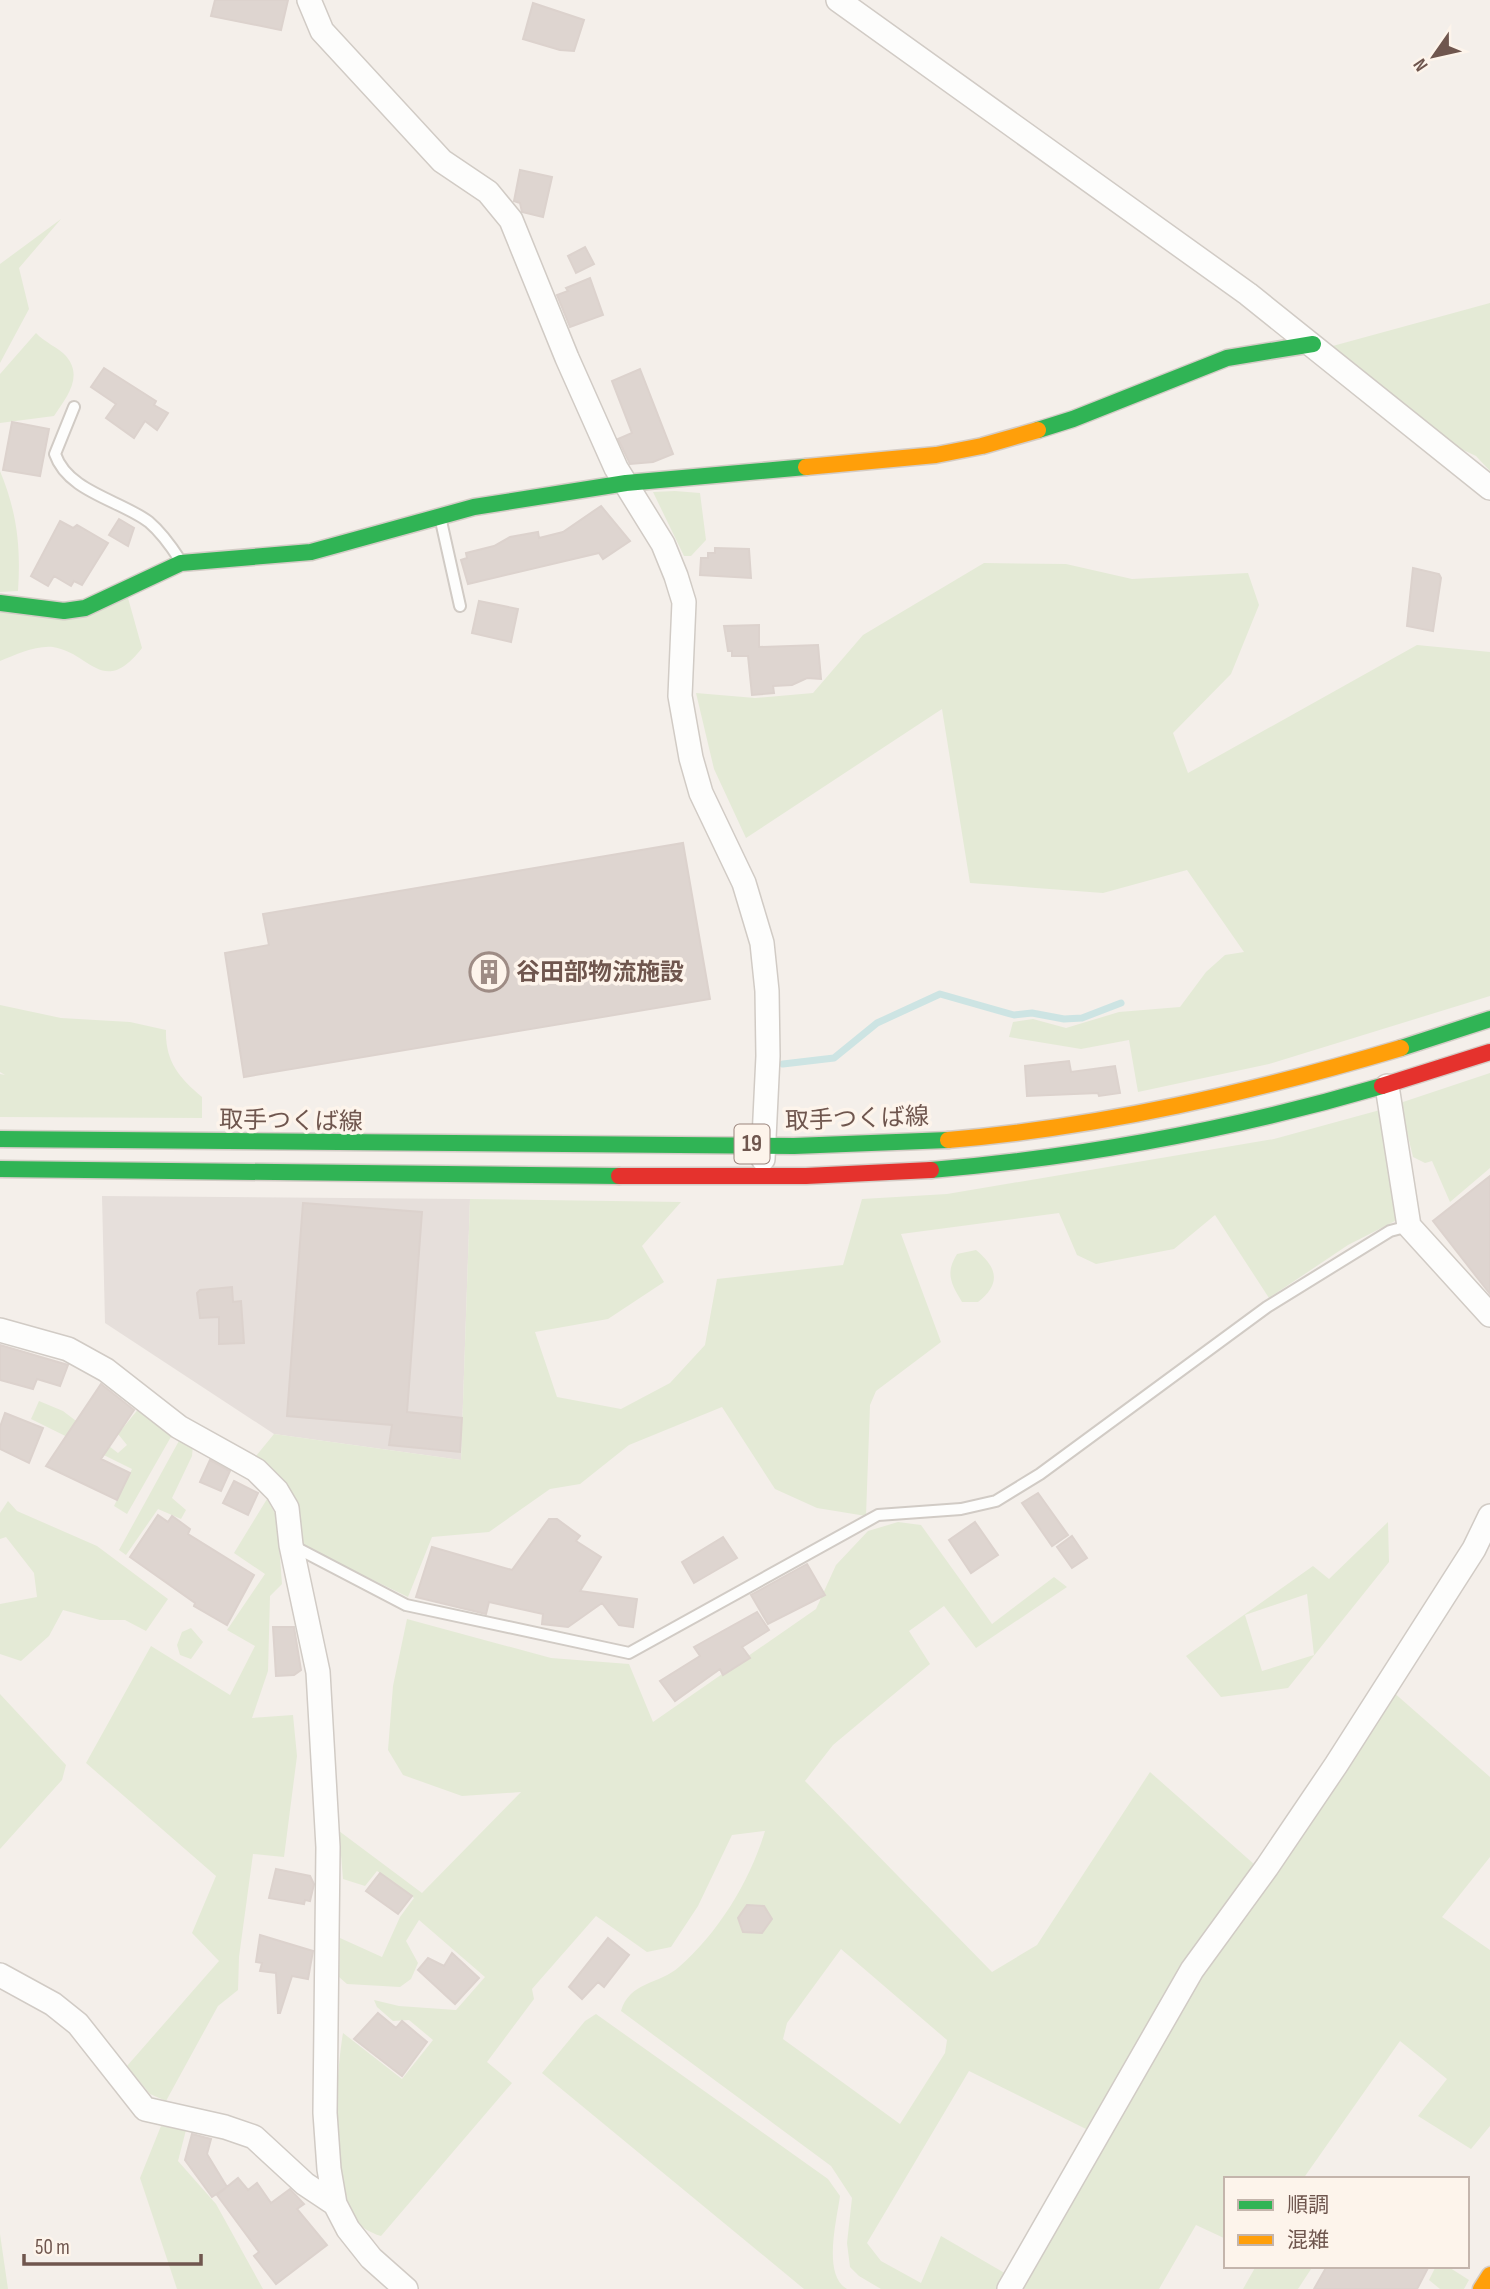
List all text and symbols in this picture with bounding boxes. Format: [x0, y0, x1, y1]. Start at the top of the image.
north arrow [1399, 21, 1469, 91]
text: N [1409, 54, 1434, 75]
building icon: 谷田部物流施設 [468, 951, 510, 993]
place label: 谷田部物流施設 [516, 958, 684, 987]
street label: 取手つくば線 [785, 1102, 929, 1136]
street label: 取手つくば線 [219, 1105, 363, 1137]
road number: 19 [734, 1124, 770, 1163]
legend [1224, 2177, 1469, 2268]
text: 順調 [1287, 2193, 1329, 2218]
scale bar [24, 2222, 201, 2266]
text: 混雑 [1287, 2228, 1329, 2253]
text: 50 m [35, 2235, 70, 2260]

